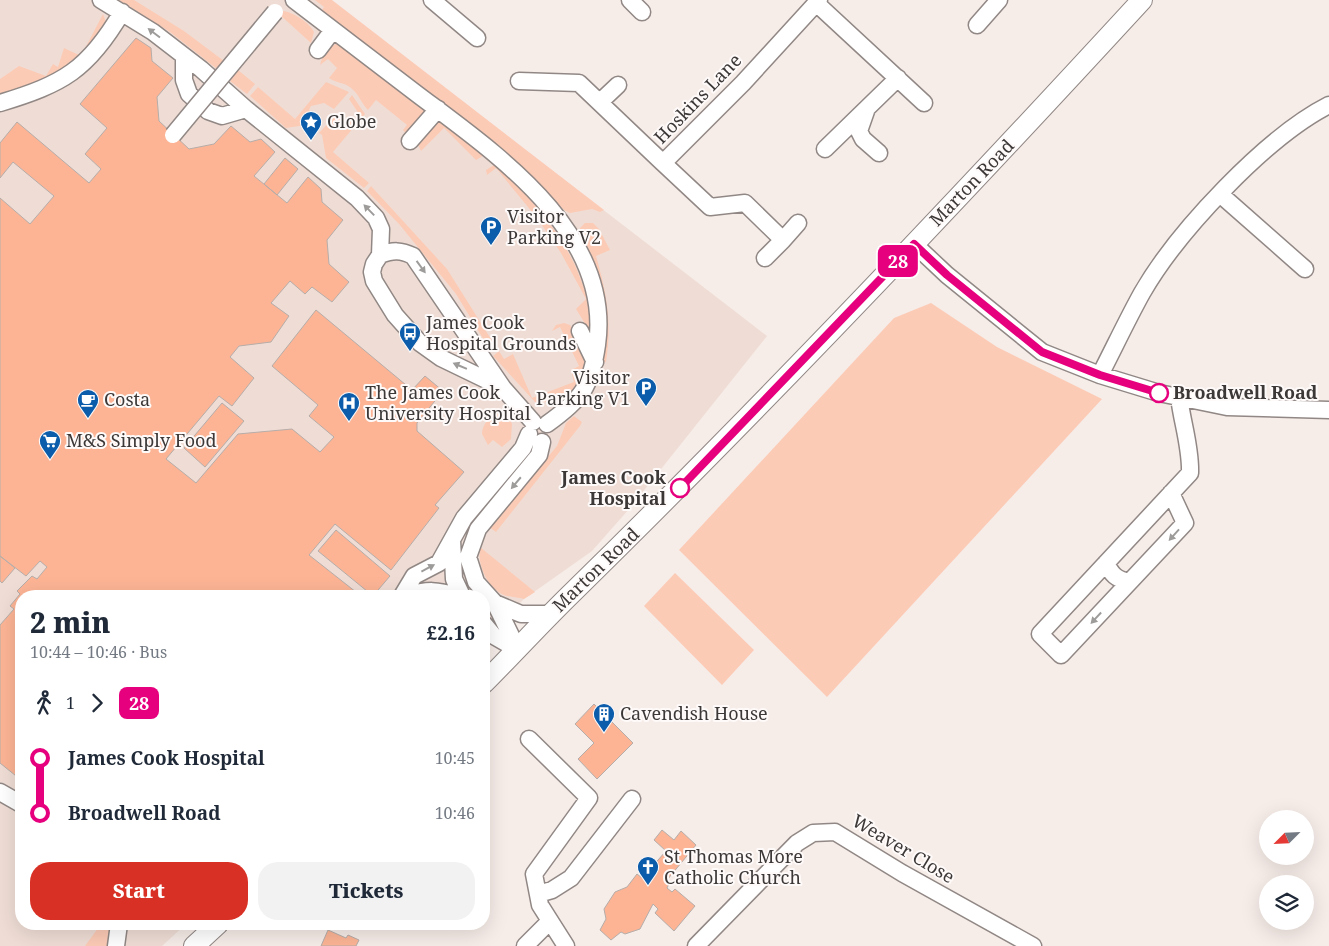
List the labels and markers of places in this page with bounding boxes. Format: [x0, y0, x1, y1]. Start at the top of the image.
place label: Globe [327, 109, 377, 133]
place icon: Globe [299, 110, 323, 141]
place label: Visitor Parking V2 [507, 204, 601, 249]
parking icon: Visitor Parking V2 [479, 215, 503, 246]
place label: James Cook Hospital Grounds [425, 310, 576, 355]
bus stop icon: James Cook Hospital Grounds [398, 321, 422, 352]
place label: Visitor Parking V1 [536, 365, 631, 410]
parking icon: Visitor Parking V1 [634, 376, 658, 407]
place label: The James Cook University Hospital [365, 380, 531, 425]
place label: Broadwell Road [1173, 380, 1318, 404]
marker: Broadwell Road [1149, 383, 1169, 403]
place label: Costa [104, 387, 150, 411]
cafe icon: Costa [76, 388, 100, 419]
hospital icon: The James Cook University Hospital [337, 391, 361, 422]
place label: M&S Simply Food [66, 428, 216, 452]
supermarket icon: M&S Simply Food [38, 429, 62, 460]
place label: James Cook Hospital [560, 465, 667, 510]
marker: James Cook Hospital [670, 478, 690, 498]
place label: Cavendish House [620, 701, 768, 725]
building icon: Cavendish House [592, 702, 616, 733]
place label: St Thomas More Catholic Church [664, 844, 803, 889]
church icon: St Thomas More Catholic Church [636, 855, 660, 886]

